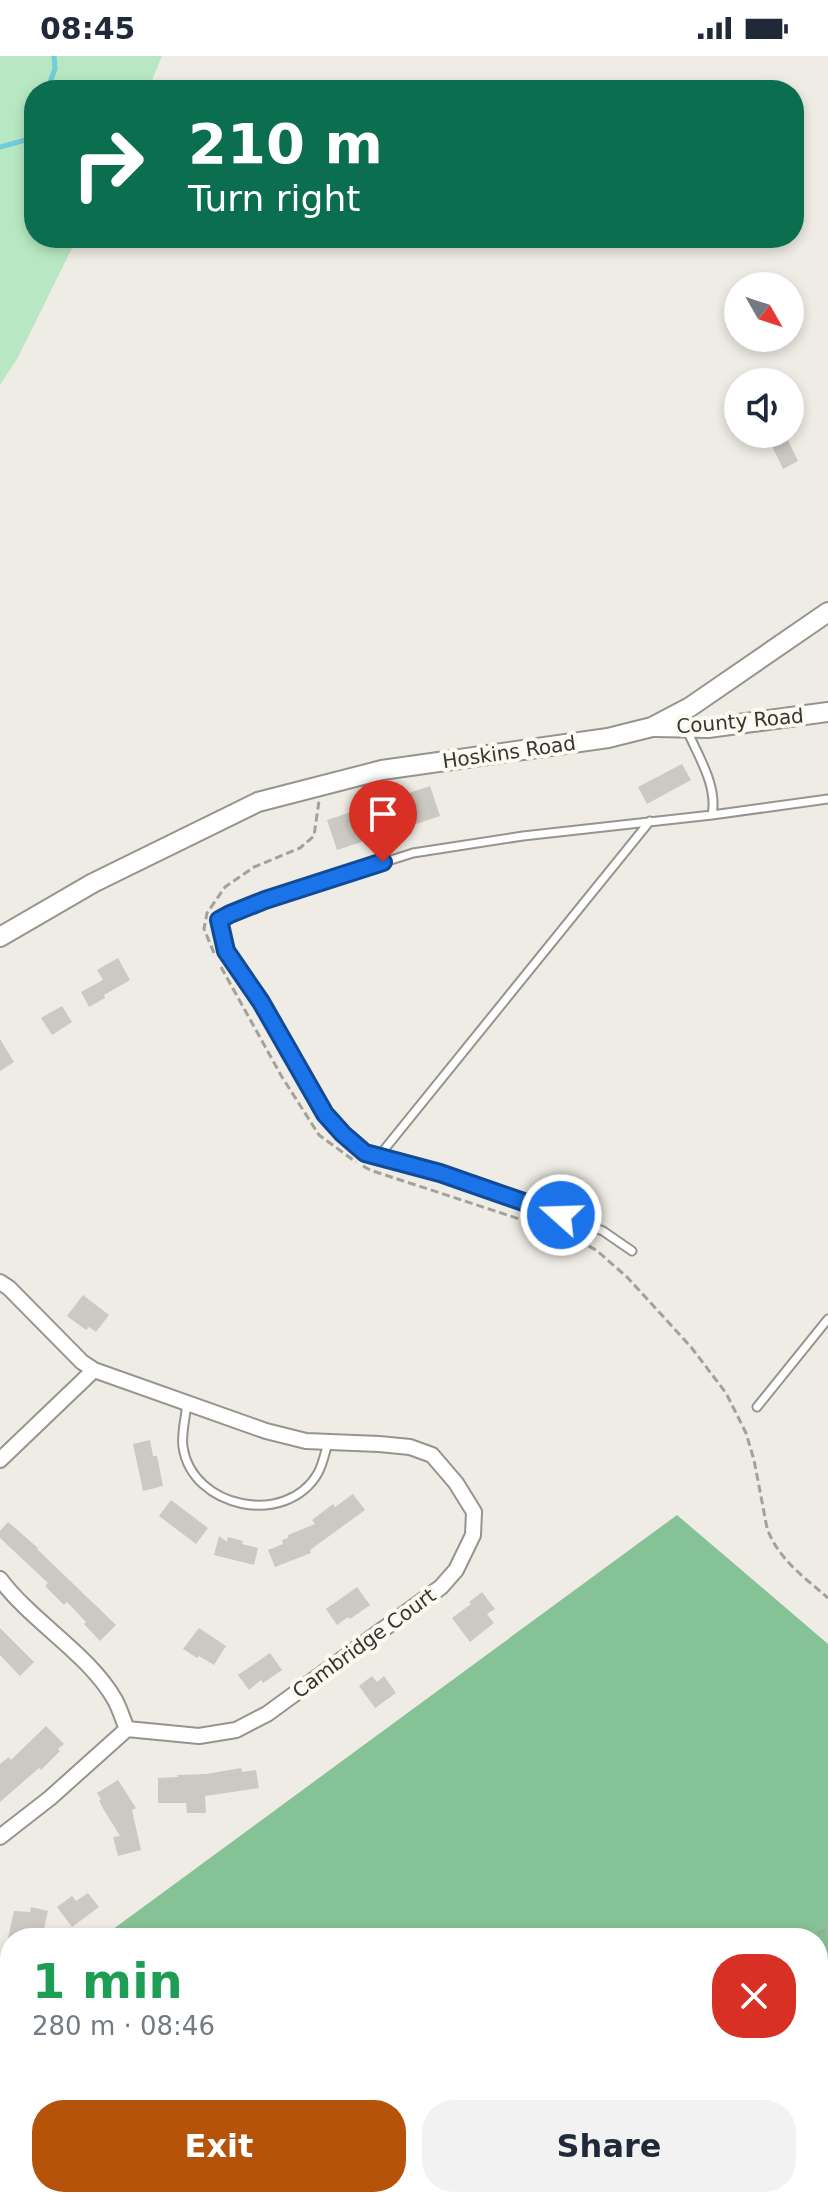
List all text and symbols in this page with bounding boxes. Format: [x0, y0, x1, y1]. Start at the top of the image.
text: 08:45 [40, 11, 136, 46]
text: 210 m [188, 111, 383, 176]
icon: right [56, 112, 160, 216]
text: Turn right [188, 178, 360, 219]
north arrow [724, 272, 804, 352]
map controls [724, 272, 804, 448]
button: sound [724, 368, 804, 448]
street label: County Road [675, 703, 805, 739]
street label: Hoskins Road [441, 731, 577, 773]
pin [349, 780, 417, 862]
icon: arrive [361, 792, 405, 836]
position arrow [519, 1173, 603, 1257]
street label: Cambridge Court [288, 1583, 440, 1703]
text: 1 min [32, 1953, 183, 2009]
button: close [712, 1954, 796, 2038]
text: 280 m · 08:46 [32, 2011, 215, 2041]
button: Exit [32, 2100, 406, 2192]
button: Share [422, 2100, 796, 2192]

